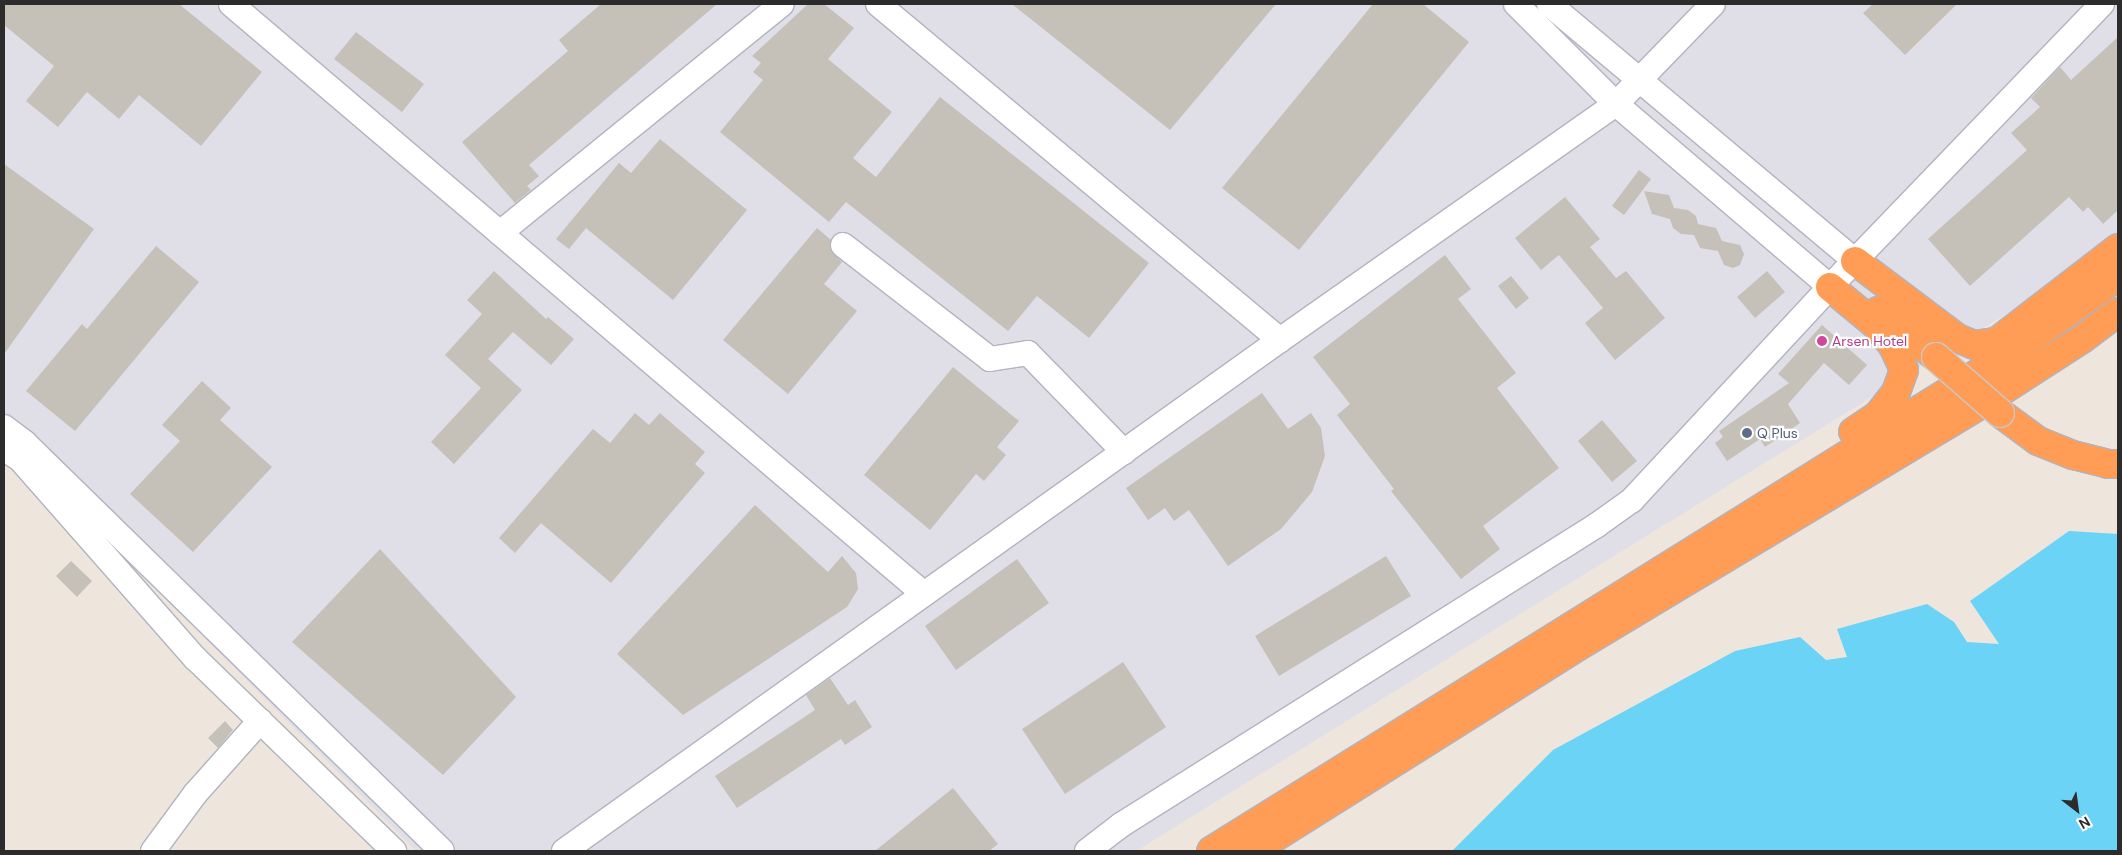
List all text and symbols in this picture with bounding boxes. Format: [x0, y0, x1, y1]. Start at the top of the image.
place label: Arsen Hotel [1832, 333, 1907, 349]
marker: Arsen Hotel [1816, 335, 1828, 347]
place label: Q Plus [1757, 425, 1798, 441]
marker: Q Plus [1741, 427, 1753, 439]
north arrow [2052, 785, 2102, 835]
text: N [2076, 813, 2093, 833]

